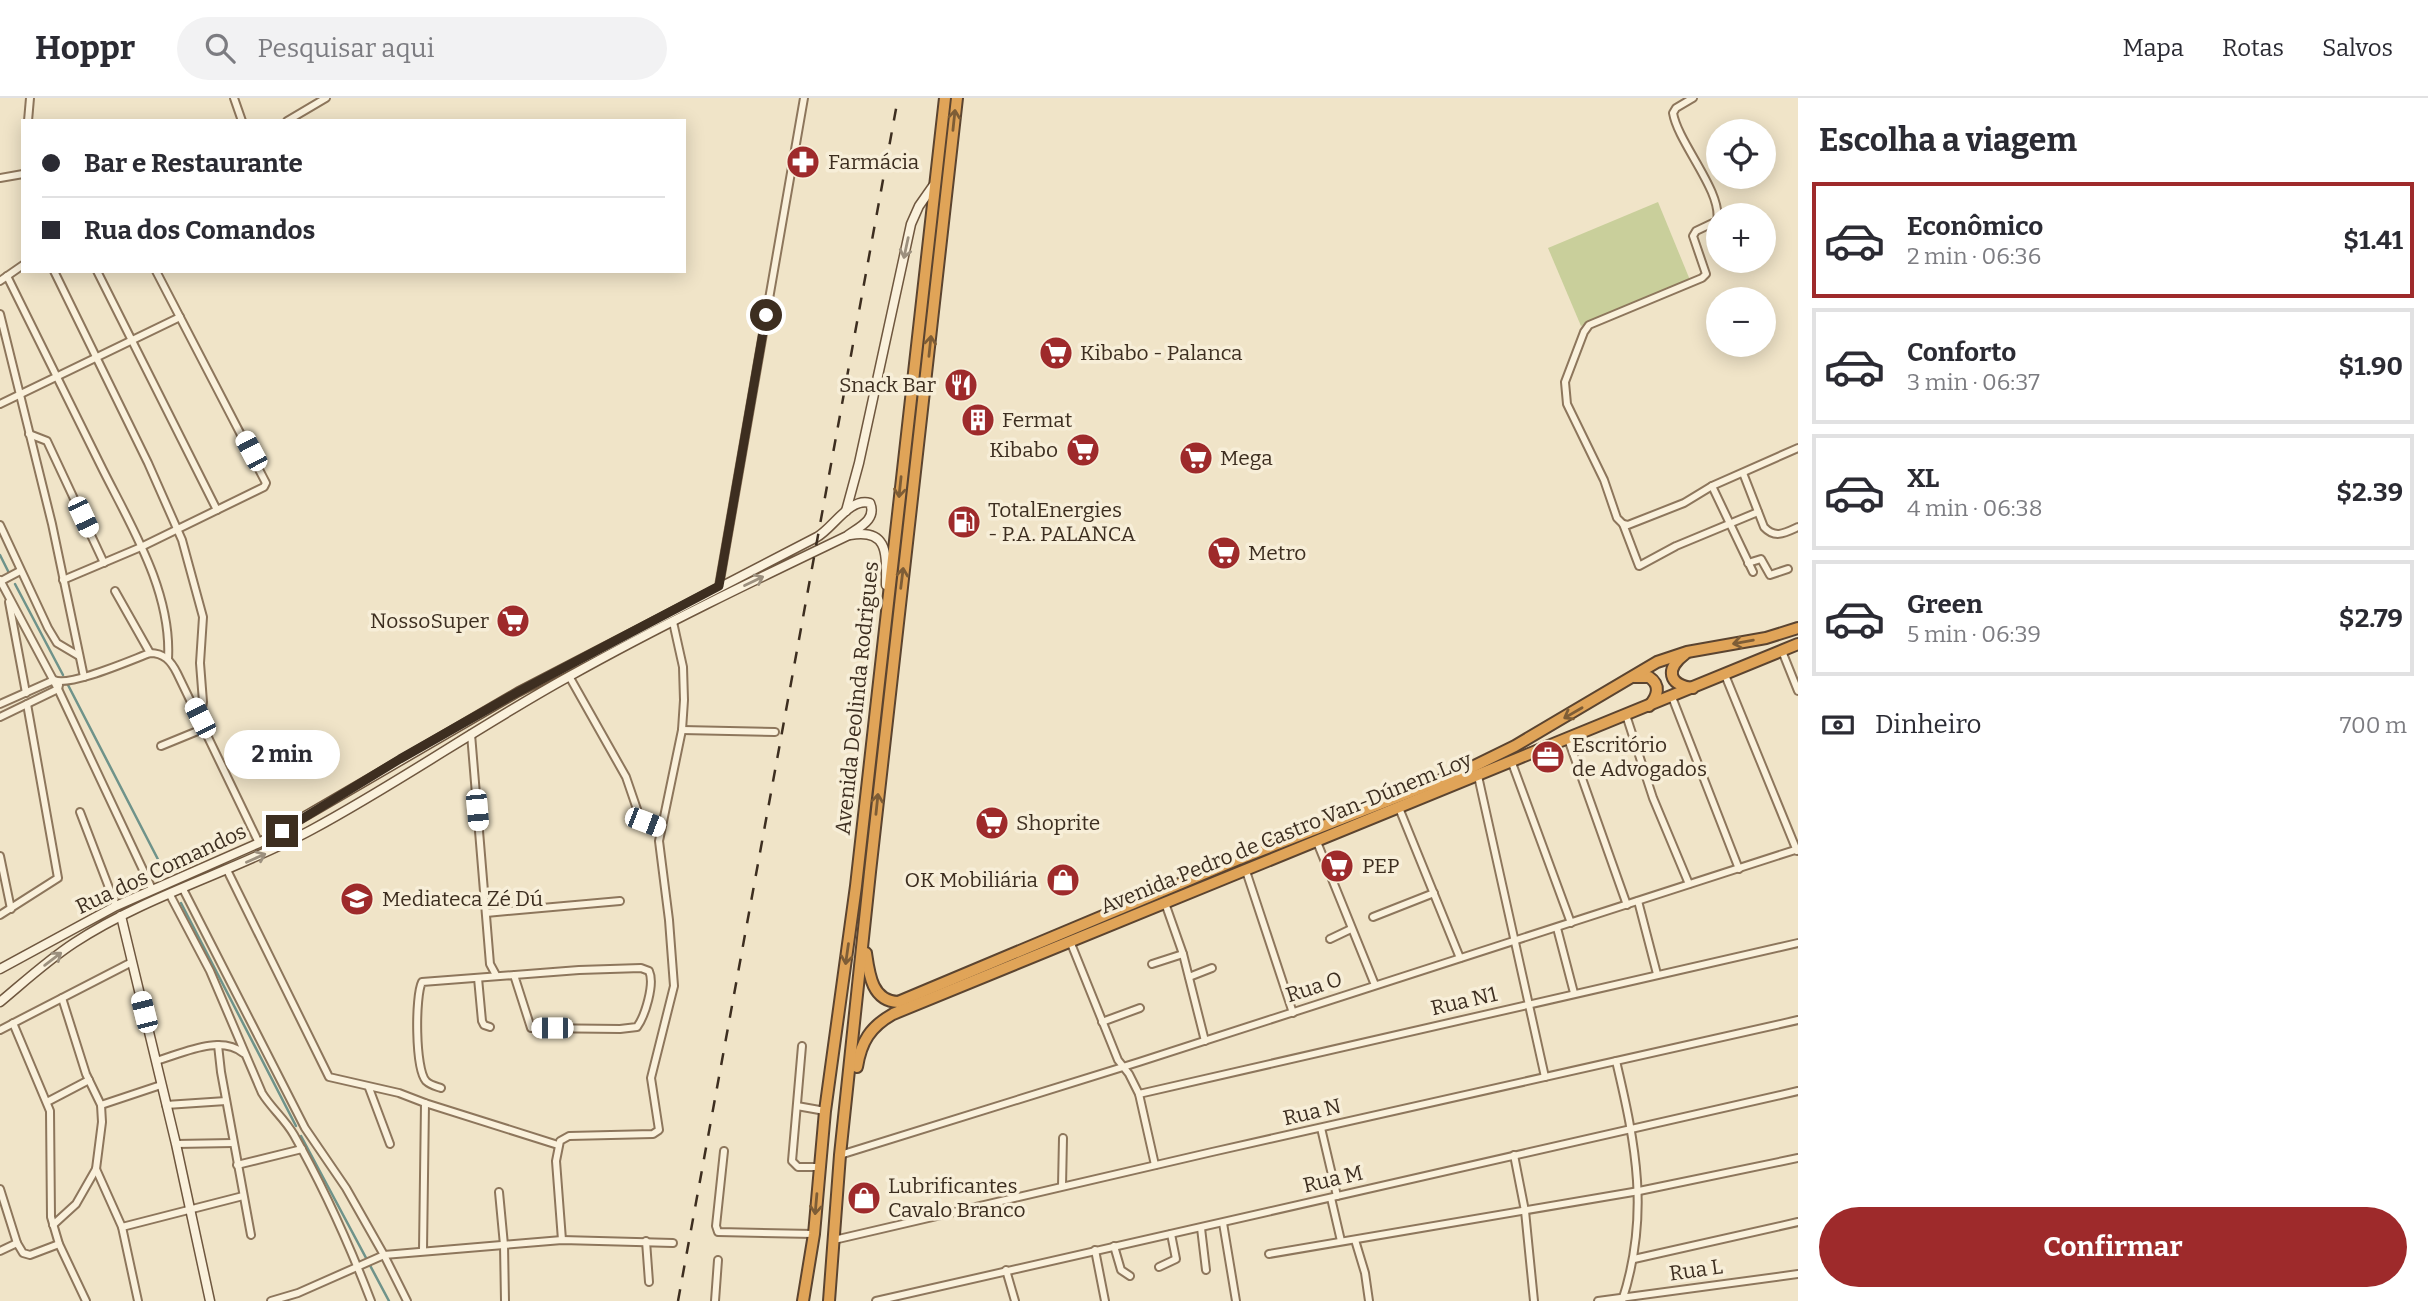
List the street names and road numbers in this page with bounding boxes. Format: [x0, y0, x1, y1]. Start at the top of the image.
street label: Avenida Deolinda Rodrigues [830, 560, 884, 836]
street label: Avenida Pedro de Castro Van-Dúnem Loy [1097, 746, 1476, 920]
street label: Rua dos Comandos [72, 818, 250, 920]
street label: Rua O [1282, 966, 1346, 1008]
street label: Rua N1 [1428, 981, 1500, 1021]
street label: Rua N [1280, 1093, 1344, 1131]
street label: Rua M [1300, 1159, 1366, 1199]
street label: Rua L [1668, 1253, 1725, 1287]

